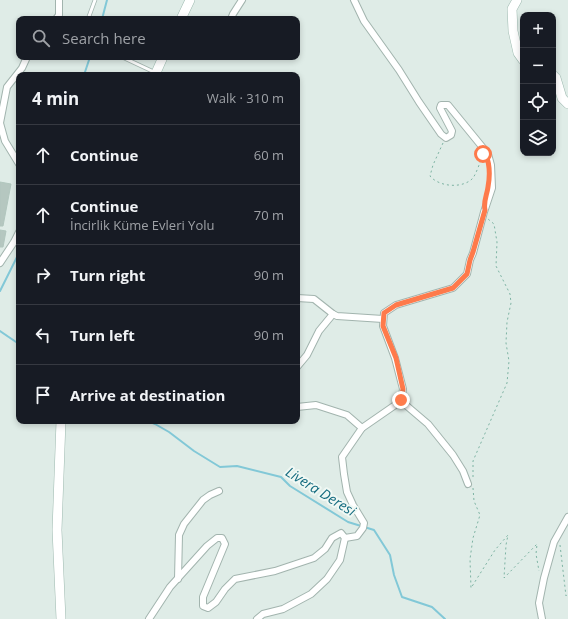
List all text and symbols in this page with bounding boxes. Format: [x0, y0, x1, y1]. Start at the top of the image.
map controls [520, 12, 556, 156]
button: + [520, 12, 556, 48]
search box [16, 16, 300, 60]
icon: search [30, 27, 52, 49]
text: Search here [62, 28, 146, 48]
button: − [520, 48, 556, 84]
button: locate [520, 84, 556, 120]
text: 4 min [32, 87, 79, 110]
text: Walk · 310 m [207, 89, 284, 107]
button: layers [520, 120, 556, 156]
icon: ahead [32, 144, 54, 166]
text: Continue [70, 145, 138, 165]
route start [474, 145, 492, 163]
text: 60 m [254, 146, 284, 164]
text: Continue [70, 196, 138, 216]
icon: ahead [32, 204, 54, 226]
text: 70 m [254, 206, 284, 224]
text: İncirlik Küme Evleri Yolu [70, 216, 214, 234]
icon: right [32, 264, 54, 286]
text: Turn right [70, 265, 145, 285]
text: 90 m [254, 266, 284, 284]
icon: left [32, 324, 54, 346]
text: Turn left [70, 325, 135, 345]
text: 90 m [254, 326, 284, 344]
icon: arrive [32, 384, 54, 406]
text: Arrive at destination [70, 385, 225, 405]
route end [392, 391, 410, 409]
water label: Livera Deresi [282, 462, 360, 520]

